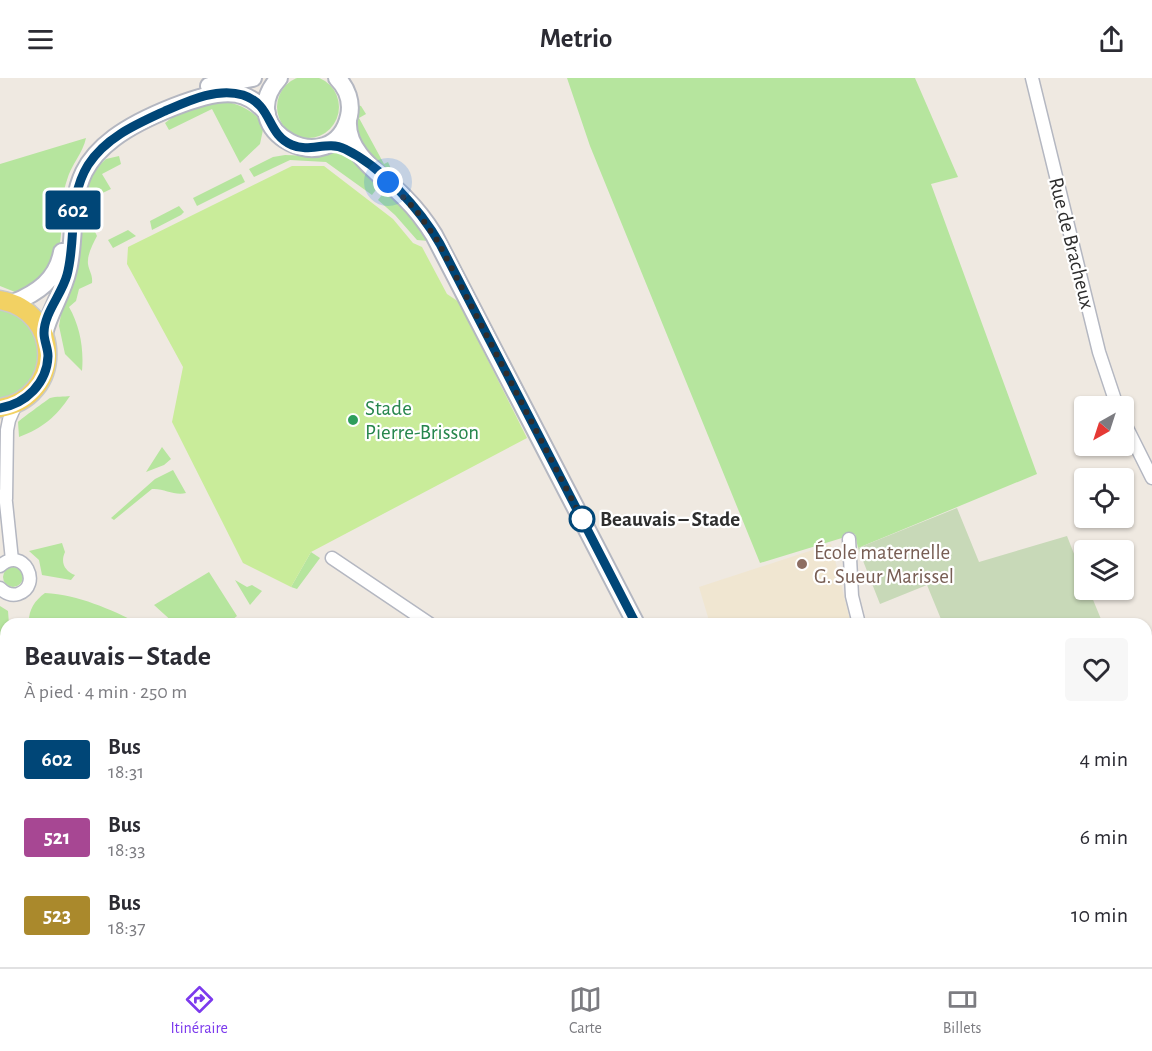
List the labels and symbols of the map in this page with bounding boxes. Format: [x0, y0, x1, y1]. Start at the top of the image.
your location [373, 167, 403, 197]
street label: Rue de Bracheux [1045, 175, 1098, 311]
line badge: 602 [38, 190, 107, 230]
north arrow [1074, 396, 1134, 456]
place label: Stade Pierre-Brisson [365, 398, 479, 443]
marker: Stade Pierre-Brisson [346, 413, 360, 427]
marker: Beauvais – Stade [569, 506, 595, 532]
place label: Beauvais – Stade [600, 509, 740, 530]
place label: École maternelle G. Sueur Marissel [814, 540, 954, 587]
marker: École maternelle G. Sueur Marissel [795, 557, 809, 571]

